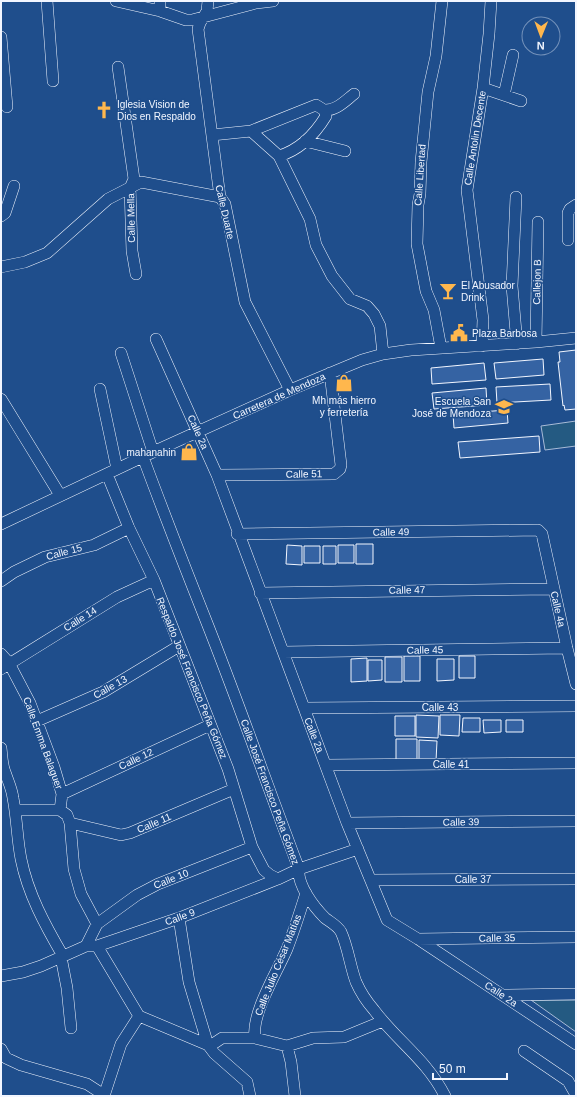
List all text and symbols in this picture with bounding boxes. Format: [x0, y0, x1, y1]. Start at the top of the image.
north arrow [521, 16, 561, 56]
text: N [537, 40, 545, 52]
street label: Calle Antolin Decente [462, 89, 488, 186]
place label: Iglesia Vision de Dios en Respaldo [117, 99, 196, 122]
church icon: Iglesia Vision de Dios en Respaldo [94, 100, 114, 120]
street label: Calle Libertad [412, 144, 428, 206]
street label: Calle Duarte [213, 184, 237, 241]
street label: Calle Mella [125, 193, 137, 243]
street label: Callejon B [531, 259, 543, 305]
place label: El Abusador Drink [461, 280, 516, 303]
bar icon: El Abusador Drink [438, 281, 458, 301]
public building icon: Plaza Barbosa [449, 323, 469, 343]
place label: Plaza Barbosa [472, 328, 537, 339]
street label: Carretera de Mendoza [231, 370, 327, 421]
shop icon: Mh más hierro y ferretería [334, 373, 354, 393]
place label: Mh más hierro y ferretería [312, 395, 376, 418]
place label: Escuela San José de Mendoza [412, 396, 491, 419]
school or university icon: Escuela San José de Mendoza [494, 397, 514, 417]
street label: Calle 2a [186, 413, 211, 451]
shop icon: mahanahin [179, 442, 199, 462]
place label: mahanahin [127, 447, 176, 458]
street label: Calle 51 [286, 468, 323, 480]
street label: Calle 49 [373, 526, 410, 538]
street label: Calle 15 [45, 542, 84, 562]
street label: Calle 47 [389, 584, 426, 596]
street label: Calle 4a [549, 590, 568, 629]
street label: Respaldo José Francisco Peña Gómez [154, 596, 230, 760]
street label: Calle 14 [62, 604, 99, 633]
street label: Calle 45 [407, 644, 444, 656]
street label: Calle 13 [91, 673, 129, 701]
street label: Calle Emma Balaguer [21, 695, 65, 791]
street label: Calle 43 [422, 702, 459, 713]
street label: Calle 2a [302, 716, 326, 754]
street label: Calle José Francisco Peña Gómez [239, 718, 301, 866]
street label: Calle 12 [117, 746, 155, 772]
street label: Calle 41 [433, 759, 470, 770]
street label: Calle 11 [135, 811, 173, 835]
street label: Calle 39 [443, 816, 480, 828]
street label: Calle 10 [152, 867, 190, 891]
street label: Calle 37 [455, 874, 492, 885]
street label: Calle 9 [163, 906, 197, 927]
street label: Calle Julio César Matías [253, 913, 303, 1017]
street label: Calle 35 [479, 932, 516, 944]
street label: Calle 2a [483, 979, 520, 1009]
scale bar [433, 1055, 507, 1081]
text: 50 m [439, 1062, 466, 1076]

